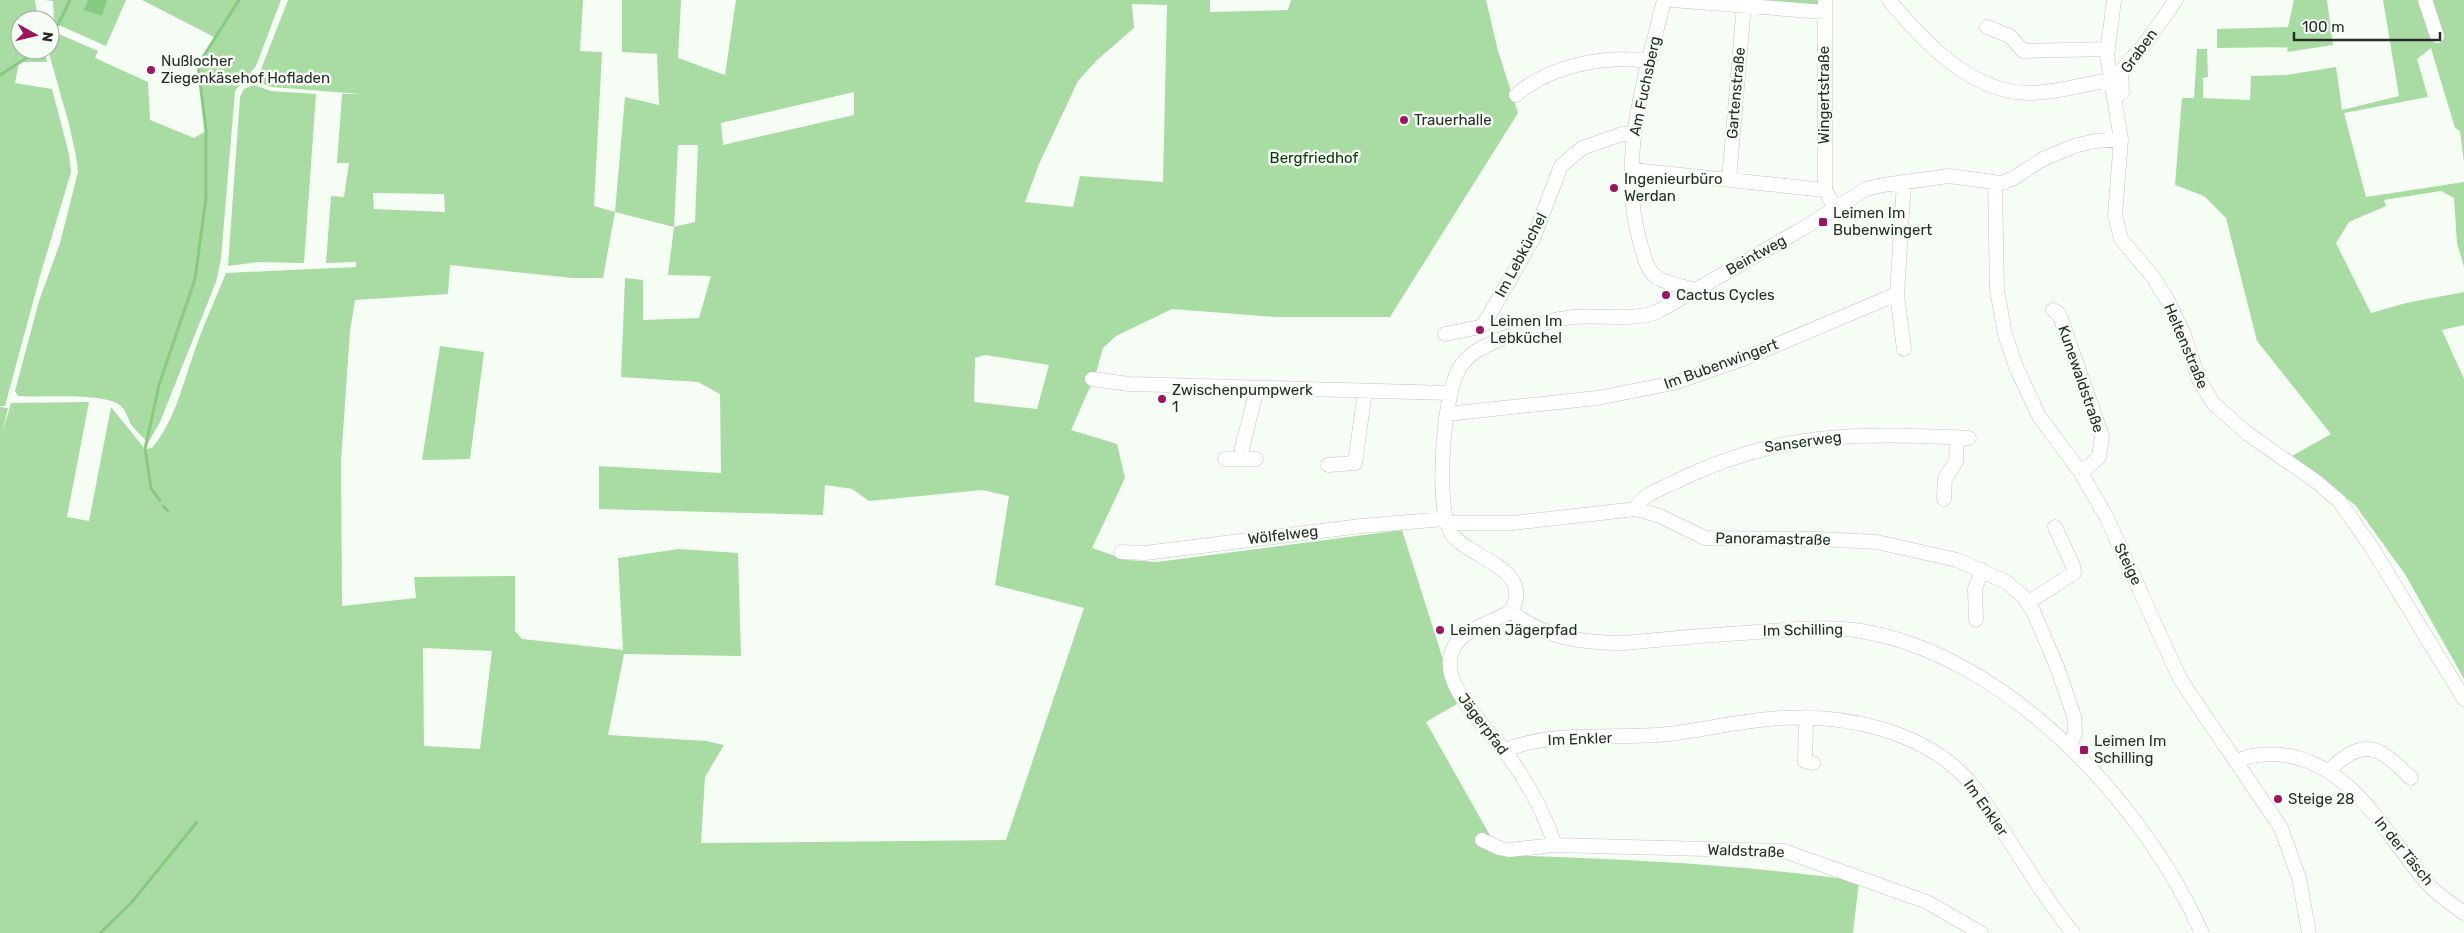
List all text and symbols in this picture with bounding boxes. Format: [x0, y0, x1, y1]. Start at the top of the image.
north arrow [10, 10, 60, 60]
scale bar [2294, 10, 2440, 42]
text: 100 m [2302, 18, 2344, 36]
street label: Graben [2117, 25, 2161, 77]
text: N [38, 31, 56, 43]
street label: Am Fuchsberg [1626, 34, 1664, 138]
street label: Gartenstraße [1723, 46, 1749, 140]
street label: Wingertstraße [1815, 46, 1833, 144]
place label: Nußlocher Ziegenkäsehof Hofladen [161, 52, 330, 87]
marker: Nußlocher Ziegenkäsehof Hofladen [145, 64, 157, 76]
place label: Trauerhalle [1414, 111, 1492, 129]
marker: Trauerhalle [1398, 114, 1410, 126]
park label: Bergfriedhof [1270, 149, 1359, 167]
place label: Ingenieurbüro Werdan [1624, 170, 1723, 205]
marker: Ingenieurbüro Werdan [1608, 182, 1620, 194]
place label: Leimen Im Bubenwingert [1833, 204, 1932, 239]
street label: Im Lebküchel [1491, 210, 1551, 300]
marker: Leimen Im Bubenwingert [1817, 216, 1829, 228]
street label: Beintweg [1723, 231, 1789, 279]
place label: Cactus Cycles [1676, 286, 1775, 304]
marker: Cactus Cycles [1660, 289, 1672, 301]
street label: Heltenstraße [2160, 301, 2212, 391]
place label: Leimen Im Lebküchel [1490, 312, 1562, 347]
street label: Kunewaldstraße [2054, 323, 2108, 435]
marker: Leimen Im Lebküchel [1474, 324, 1486, 336]
street label: Im Bubenwingert [1661, 335, 1781, 393]
place label: Zwischenpumpwerk 1 [1172, 381, 1313, 416]
marker: Zwischenpumpwerk 1 [1156, 393, 1168, 405]
street label: Sanserweg [1763, 428, 1843, 456]
street label: Wölfelweg [1247, 522, 1319, 548]
street label: Panoramastraße [1715, 529, 1831, 549]
street label: Steige [2110, 540, 2146, 588]
street label: Im Schilling [1763, 620, 1843, 640]
place label: Leimen Jägerpfad [1450, 621, 1577, 639]
marker: Leimen Jägerpfad [1434, 624, 1446, 636]
street label: Jägerpfad [1454, 690, 1512, 758]
street label: Im Enkler [1547, 729, 1613, 749]
place label: Leimen Im Schilling [2094, 732, 2166, 767]
marker: Leimen Im Schilling [2078, 744, 2090, 756]
street label: Im Enkler [1960, 776, 2012, 840]
place label: Steige 28 [2288, 790, 2355, 808]
marker: Steige 28 [2272, 793, 2284, 805]
street label: In der Täsch [2371, 813, 2437, 889]
street label: Waldstraße [1707, 841, 1785, 861]

